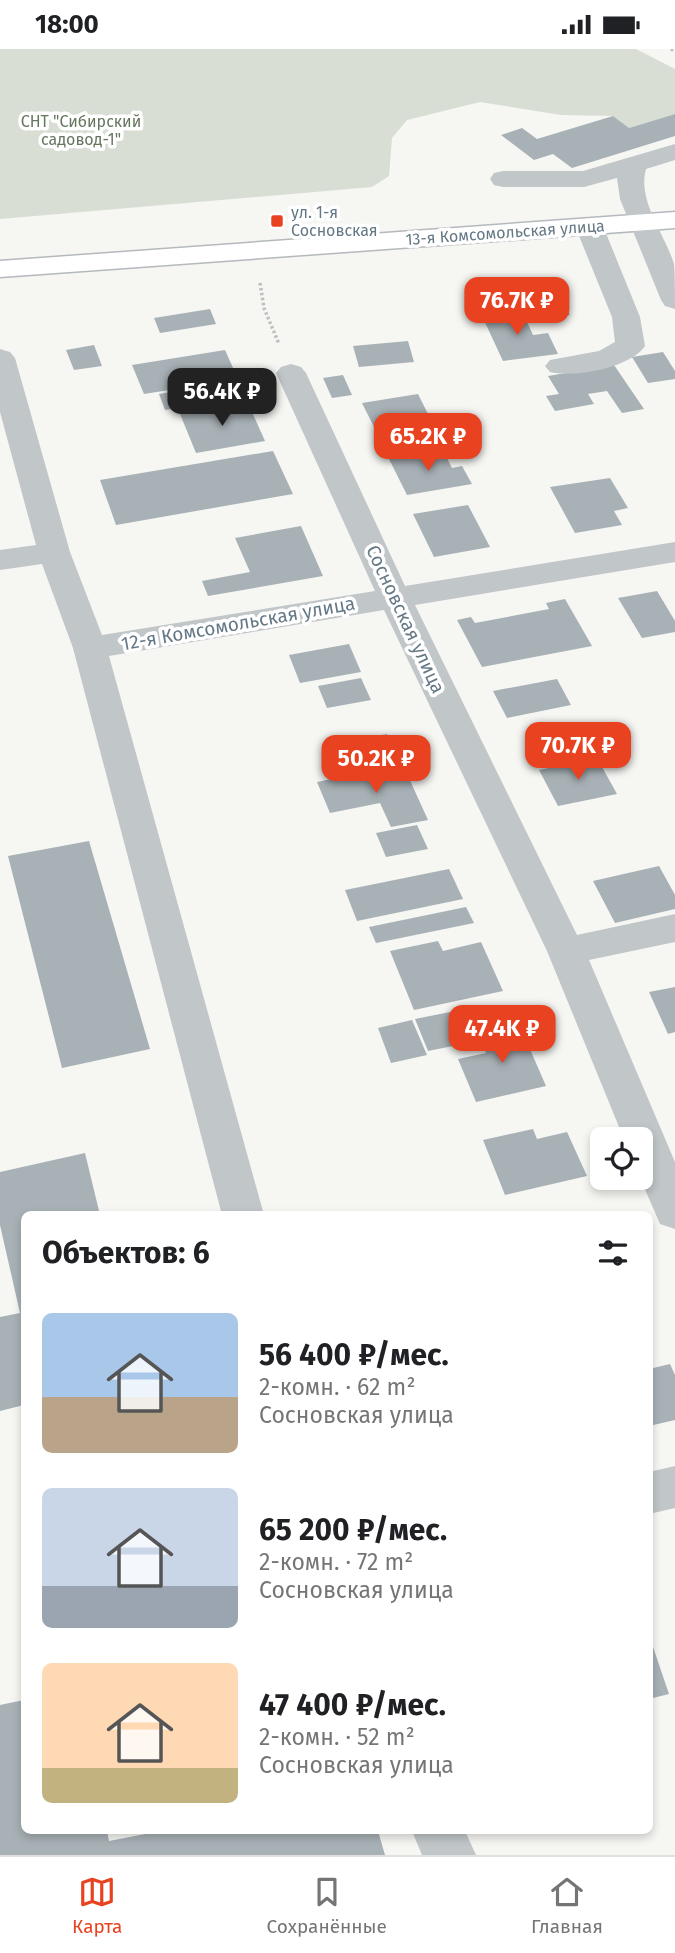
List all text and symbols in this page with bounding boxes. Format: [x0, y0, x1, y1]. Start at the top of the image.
text: 18:00 [35, 9, 99, 40]
park label: СНТ "Сибирский садовод-1" [21, 112, 141, 149]
place label: ул. 1-я Сосновская [291, 203, 378, 240]
marker: ул. 1-я Сосновская [269, 213, 285, 229]
street label: 13-я Комсомольская улица [405, 216, 605, 249]
pin: 76.7K ₽ [452, 278, 582, 337]
text: 76.7K ₽ [480, 286, 554, 314]
pin: 56.4K ₽ [157, 369, 287, 428]
text: 56.4K ₽ [183, 377, 261, 405]
pin: 65.2K ₽ [363, 413, 493, 473]
text: 65.2K ₽ [390, 422, 466, 450]
street label: Сосновская улица [361, 541, 450, 697]
street label: 12-я Комсомольская улица [119, 592, 357, 655]
pin: 70.7K ₽ [513, 723, 643, 782]
text: 70.7K ₽ [541, 731, 615, 759]
pin: 50.2K ₽ [311, 735, 441, 795]
text: 50.2K ₽ [338, 744, 414, 772]
pin: 47.4K ₽ [437, 1005, 567, 1065]
text: 47.4K ₽ [465, 1014, 539, 1042]
map controls [590, 1127, 653, 1190]
button: locate [590, 1127, 653, 1190]
icon: filters [594, 1234, 632, 1272]
text: Объектов: 6 [42, 1235, 210, 1271]
text: 56 400 ₽/мес. [259, 1337, 449, 1373]
icon: home [98, 1341, 182, 1425]
text: 2-комн. · 62 m² [259, 1373, 415, 1401]
text: Сосновская улица [259, 1401, 454, 1429]
text: 65 200 ₽/мес. [259, 1512, 447, 1548]
icon: home [98, 1516, 182, 1600]
text: 2-комн. · 72 m² [259, 1548, 413, 1576]
text: Сосновская улица [259, 1576, 454, 1604]
text: 47 400 ₽/мес. [259, 1687, 446, 1723]
icon: home [98, 1691, 182, 1775]
text: 2-комн. · 52 m² [259, 1723, 415, 1751]
text: Сосновская улица [259, 1751, 454, 1779]
tab: Карта [72, 1873, 122, 1938]
tab: Сохранённые [267, 1873, 387, 1938]
tab: Главная [531, 1873, 603, 1938]

